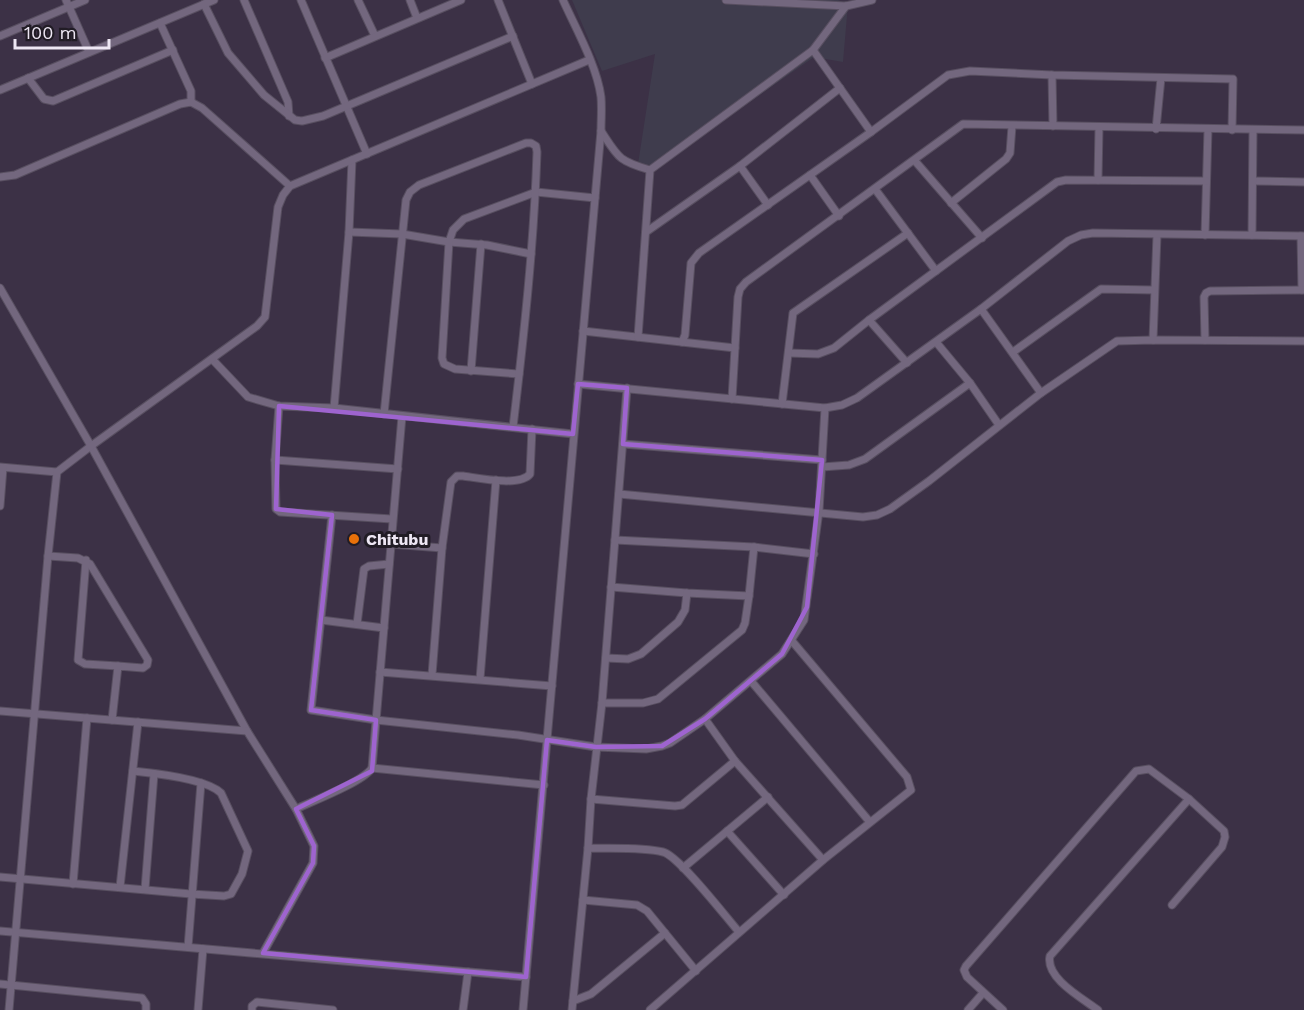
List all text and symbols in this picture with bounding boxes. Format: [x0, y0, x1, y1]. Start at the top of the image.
scale bar [15, 12, 110, 50]
text: 100 m [24, 22, 77, 43]
place label: Chitubu [366, 530, 428, 549]
marker: Chitubu [347, 532, 361, 546]

